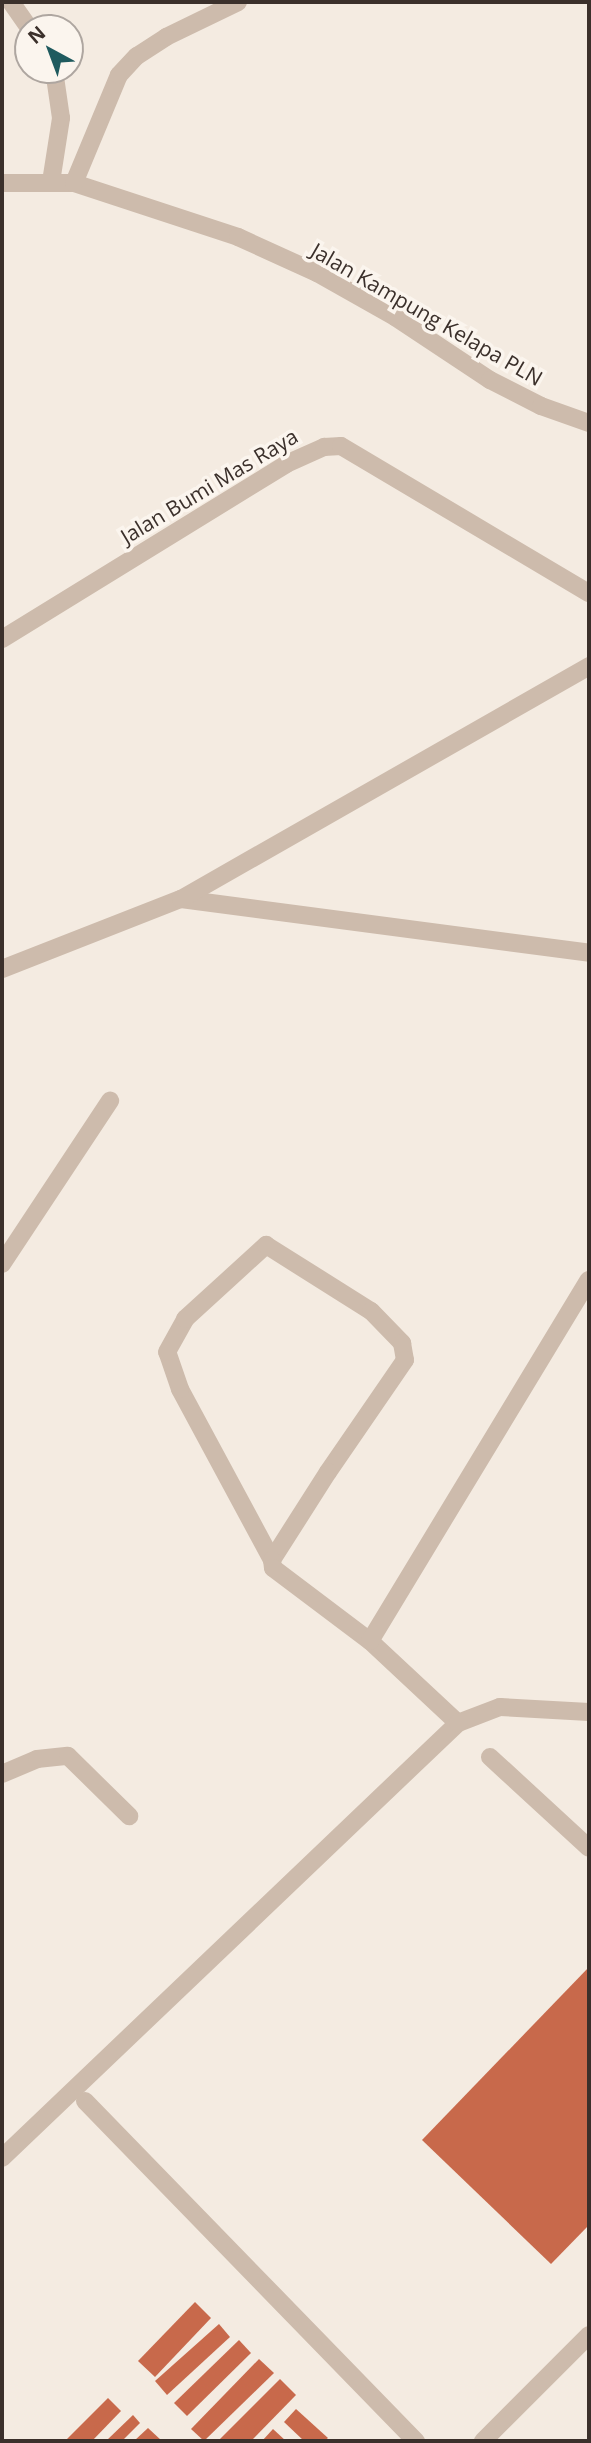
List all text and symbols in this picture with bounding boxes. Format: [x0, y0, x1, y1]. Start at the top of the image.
north arrow [14, 14, 84, 84]
text: N [22, 20, 51, 50]
street label: Jalan Kampung Kelapa PLN [307, 237, 547, 391]
street label: Jalan Bumi Mas Raya [116, 423, 302, 549]

